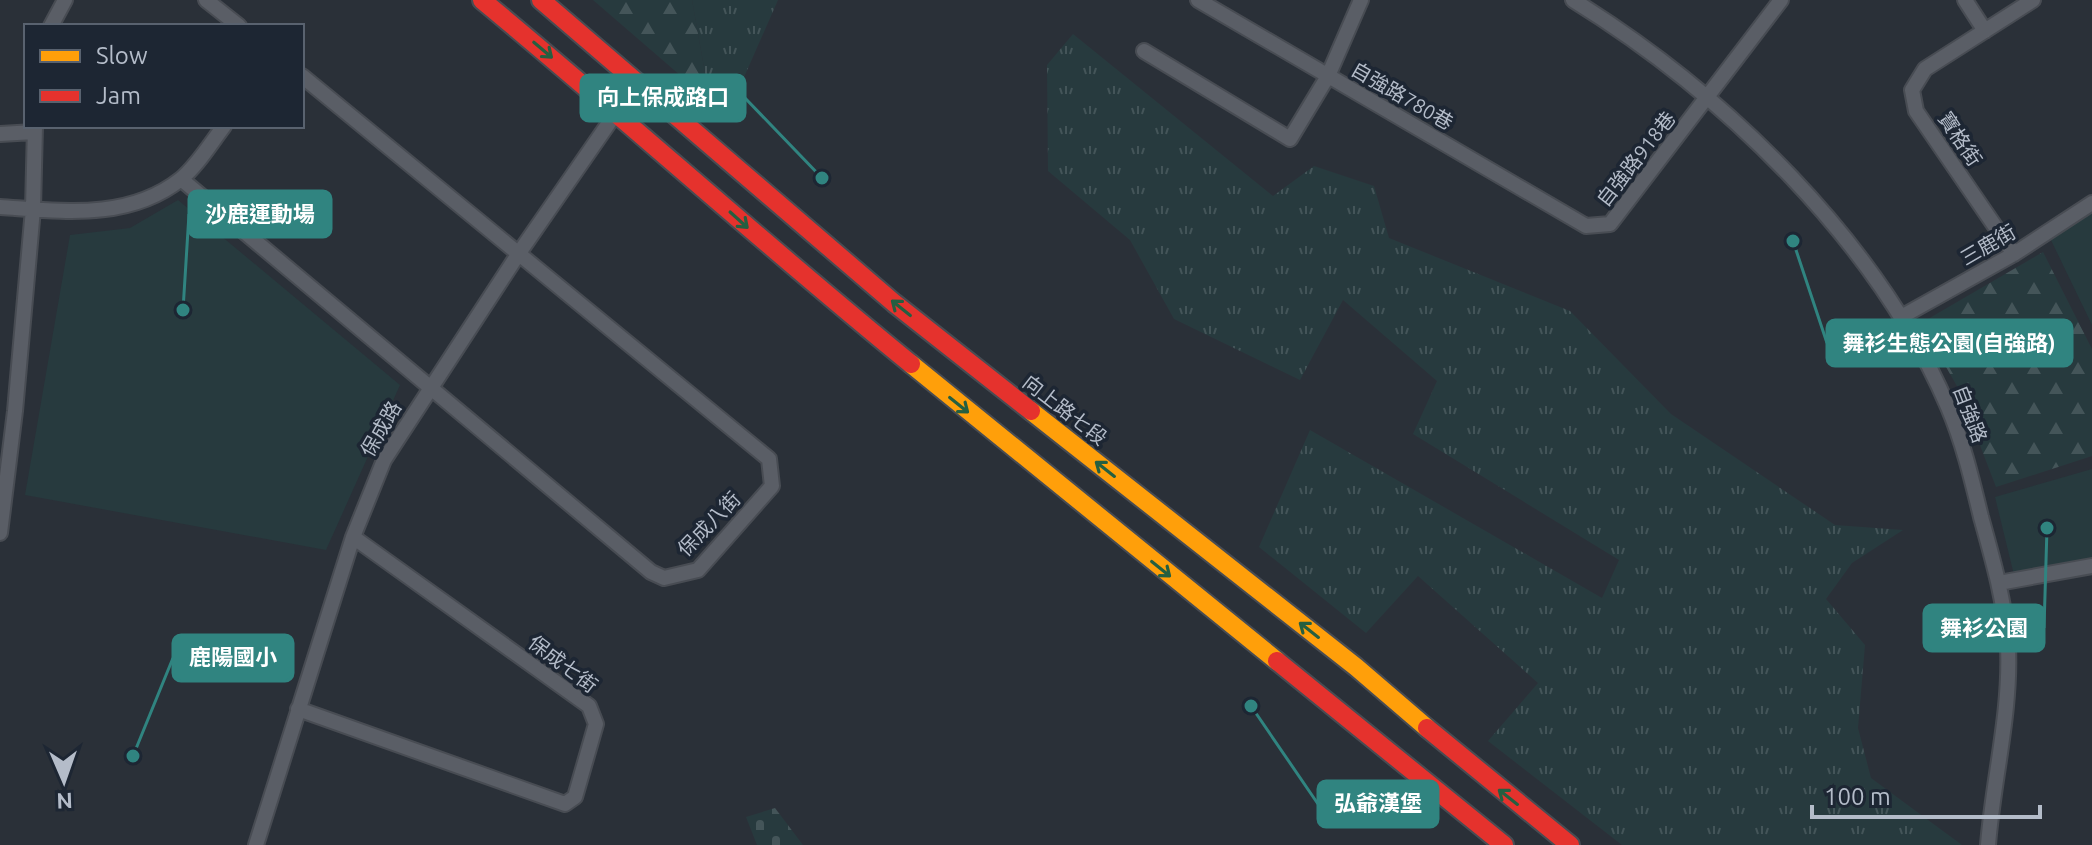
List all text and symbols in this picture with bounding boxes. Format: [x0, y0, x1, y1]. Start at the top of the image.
legend [24, 24, 304, 128]
one-way arrow [532, 41, 552, 59]
text: Slow [96, 42, 148, 69]
street label: 自強路780巷 [1347, 57, 1457, 134]
callout: 向上保成路口 [581, 75, 745, 121]
text: Jam [96, 82, 141, 109]
text: 向上保成路口 [597, 84, 729, 109]
street label: 自強路918巷 [1591, 107, 1680, 211]
street label: 寶格街 [1934, 107, 1987, 170]
callout: 沙鹿運動場 [189, 191, 331, 237]
text: 沙鹿運動場 [205, 201, 315, 226]
one-way arrow [729, 211, 749, 229]
street label: 三鹿街 [1956, 220, 2019, 270]
one-way arrow [891, 299, 912, 317]
callout: 舞衫生態公園(自強路) [1827, 320, 2072, 366]
text: 舞衫生態公園(自強路) [1842, 330, 2056, 356]
street label: 向上路七段 [1019, 370, 1112, 449]
street label: 自強路 [1949, 382, 1992, 446]
street label: 保成路 [356, 397, 406, 460]
one-way arrow [948, 397, 969, 414]
one-way arrow [1095, 461, 1116, 478]
street label: 保成八街 [673, 487, 745, 560]
one-way arrow [1150, 560, 1171, 578]
callout: 舞衫公園 [1924, 605, 2044, 651]
text: 舞衫公園 [1940, 615, 2028, 640]
one-way arrow [1299, 622, 1320, 639]
street label: 保成七街 [524, 630, 602, 697]
callout: 鹿陽國小 [173, 635, 293, 681]
text: 鹿陽國小 [189, 644, 277, 669]
north arrow [24, 741, 104, 821]
scale bar [1812, 769, 2040, 819]
callout: 弘爺漢堡 [1318, 781, 1438, 827]
text: 100 m [1824, 783, 1891, 810]
one-way arrow [1498, 788, 1519, 806]
text: N [56, 789, 73, 814]
text: 弘爺漢堡 [1334, 790, 1422, 815]

